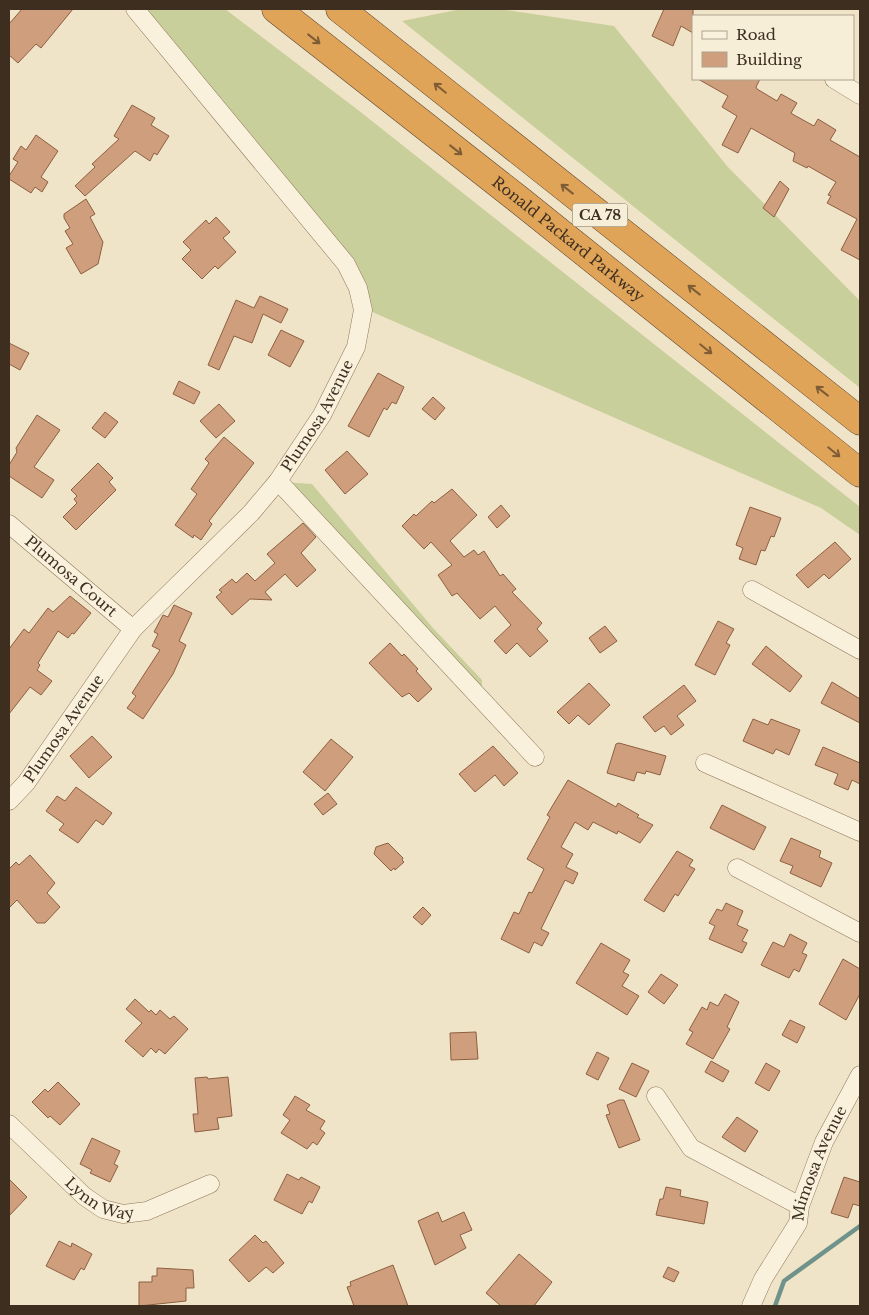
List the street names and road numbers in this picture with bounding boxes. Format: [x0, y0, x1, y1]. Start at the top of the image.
street label: Ronald Packard Parkway [488, 172, 649, 306]
road number: CA 78 [572, 204, 628, 226]
street label: Plumosa Avenue [277, 356, 357, 475]
street label: Plumosa Court [21, 531, 121, 621]
street label: Plumosa Avenue [19, 671, 107, 786]
street label: Mimosa Avenue [788, 1102, 851, 1222]
street label: Lynn Way [61, 1173, 136, 1223]

